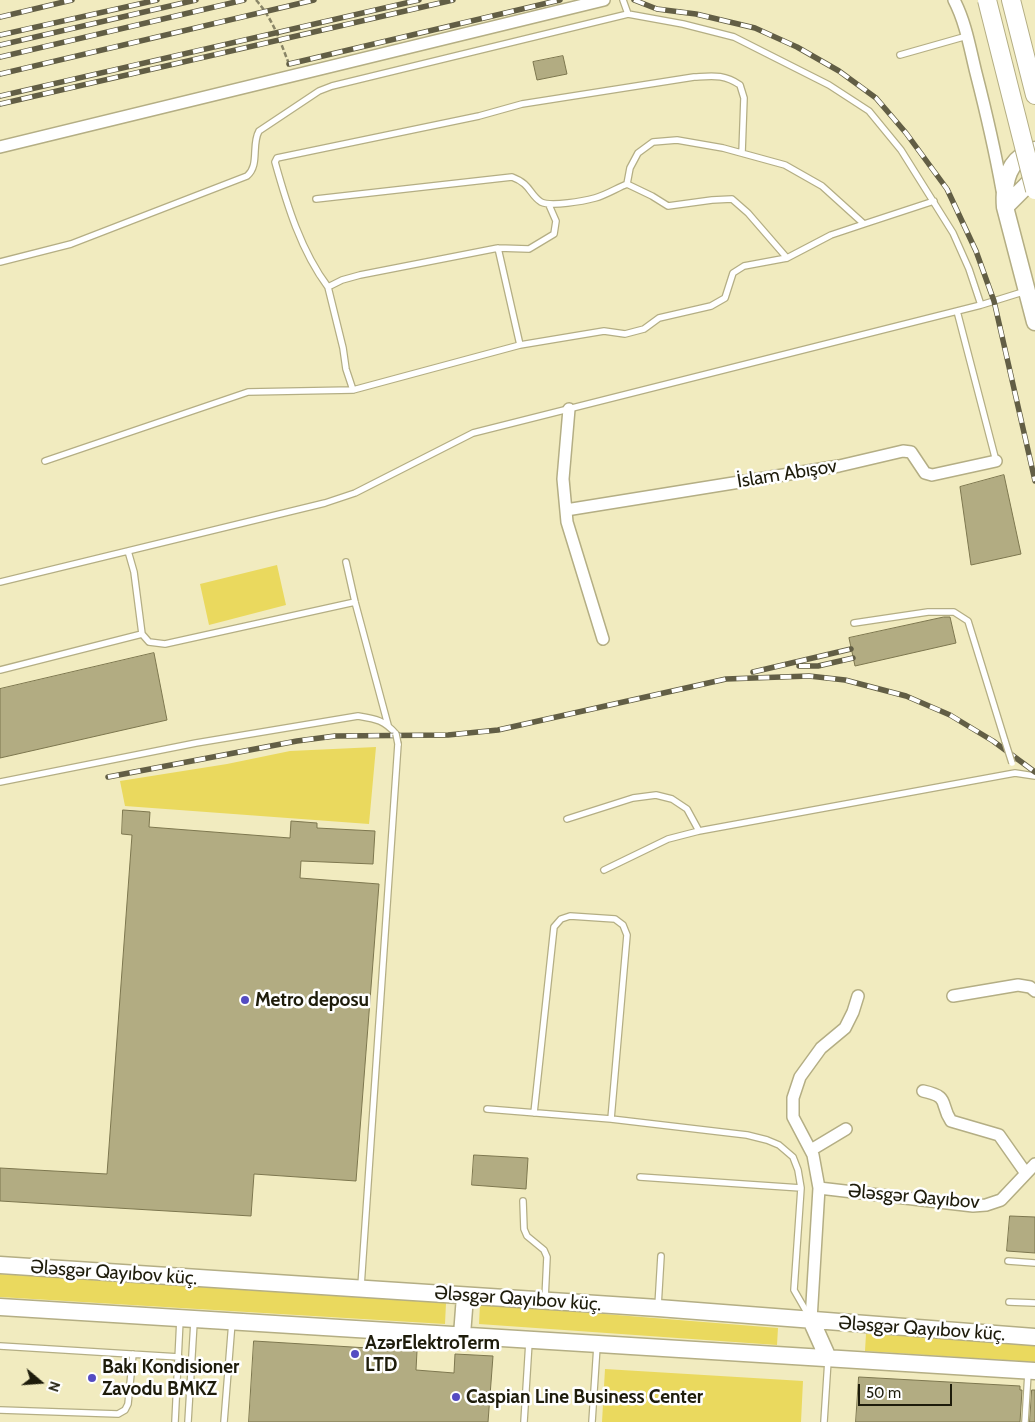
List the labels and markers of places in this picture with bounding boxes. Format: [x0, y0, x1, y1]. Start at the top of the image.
place label: Metro deposu [255, 989, 369, 1011]
marker: Metro deposu [239, 994, 251, 1006]
place label: AzərElektroTerm LTD [365, 1332, 500, 1376]
marker: AzərElektroTerm LTD [349, 1348, 361, 1360]
place label: Bakı Kondisioner Zavodu BMKZ [102, 1356, 239, 1400]
marker: Bakı Kondisioner Zavodu BMKZ [86, 1372, 98, 1384]
place label: Caspian Line Business Center [466, 1386, 703, 1408]
marker: Caspian Line Business Center [450, 1391, 462, 1403]

